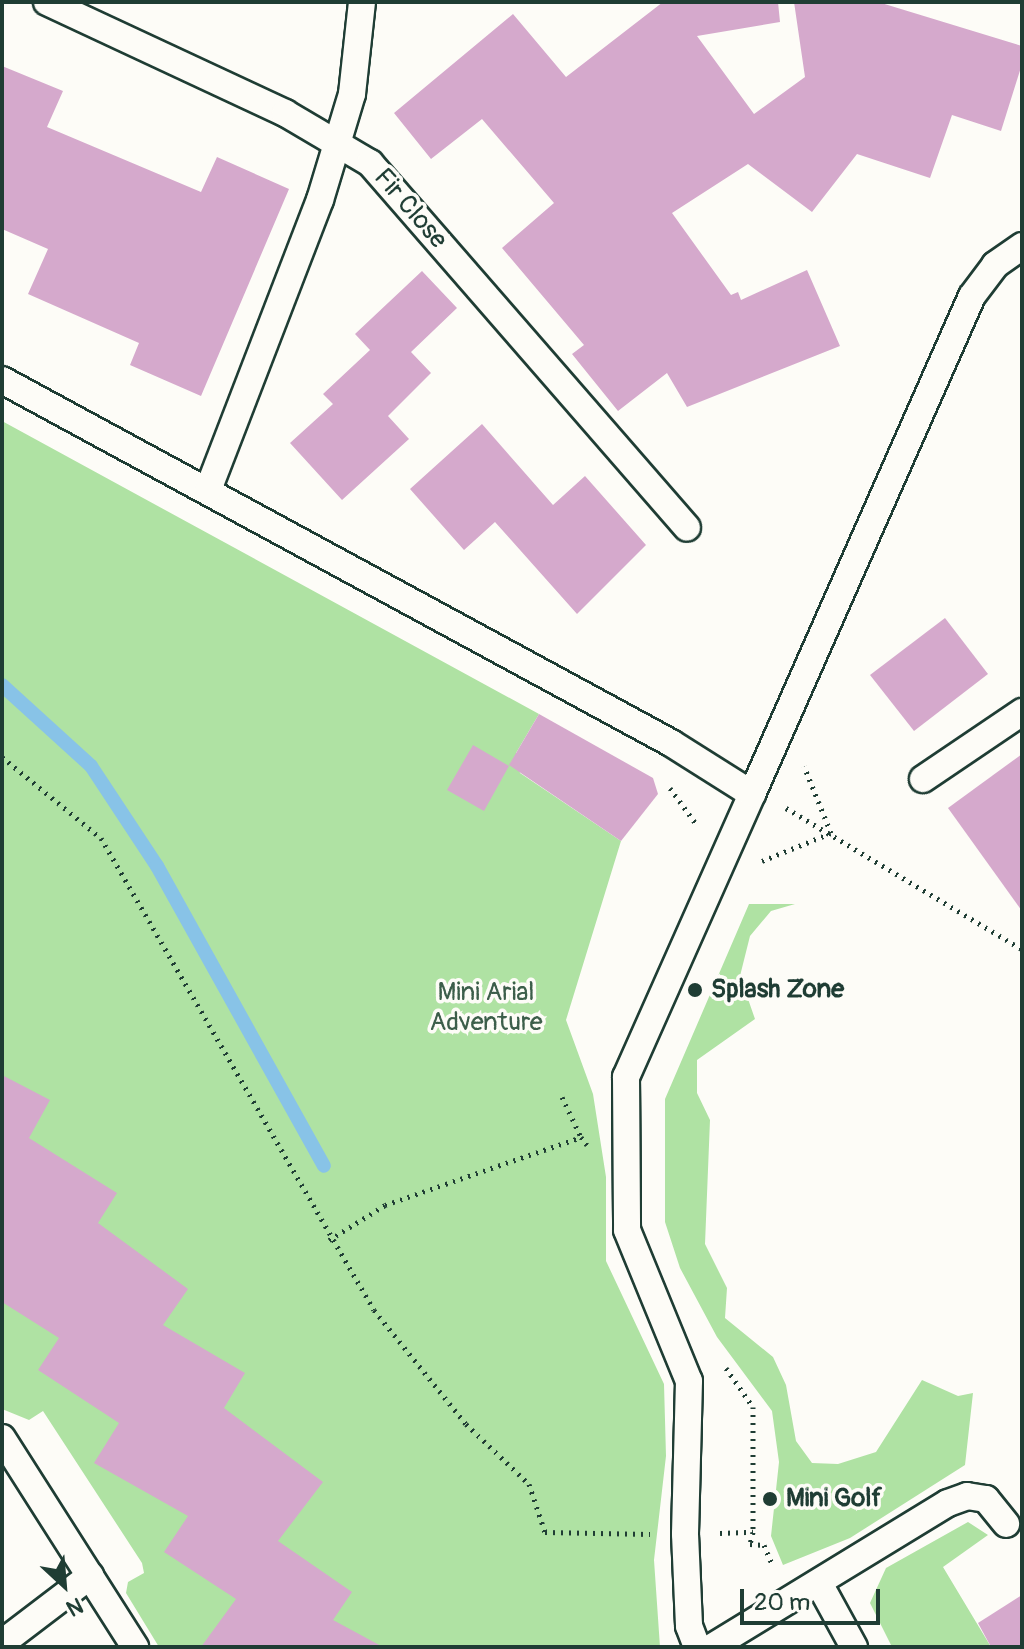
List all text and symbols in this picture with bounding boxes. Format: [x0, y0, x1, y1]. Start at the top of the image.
street label: Fir Close [367, 163, 453, 255]
place label: Splash Zone [711, 974, 844, 1006]
park label: Mini Arial Adventure [429, 977, 543, 1038]
marker: Splash Zone [686, 981, 704, 999]
place label: Mini Golf [786, 1483, 882, 1515]
marker: Mini Golf [761, 1490, 779, 1508]
north arrow [24, 1545, 104, 1625]
scale bar [744, 1573, 884, 1623]
text: 20 m [754, 1588, 810, 1617]
text: N [62, 1591, 87, 1622]

